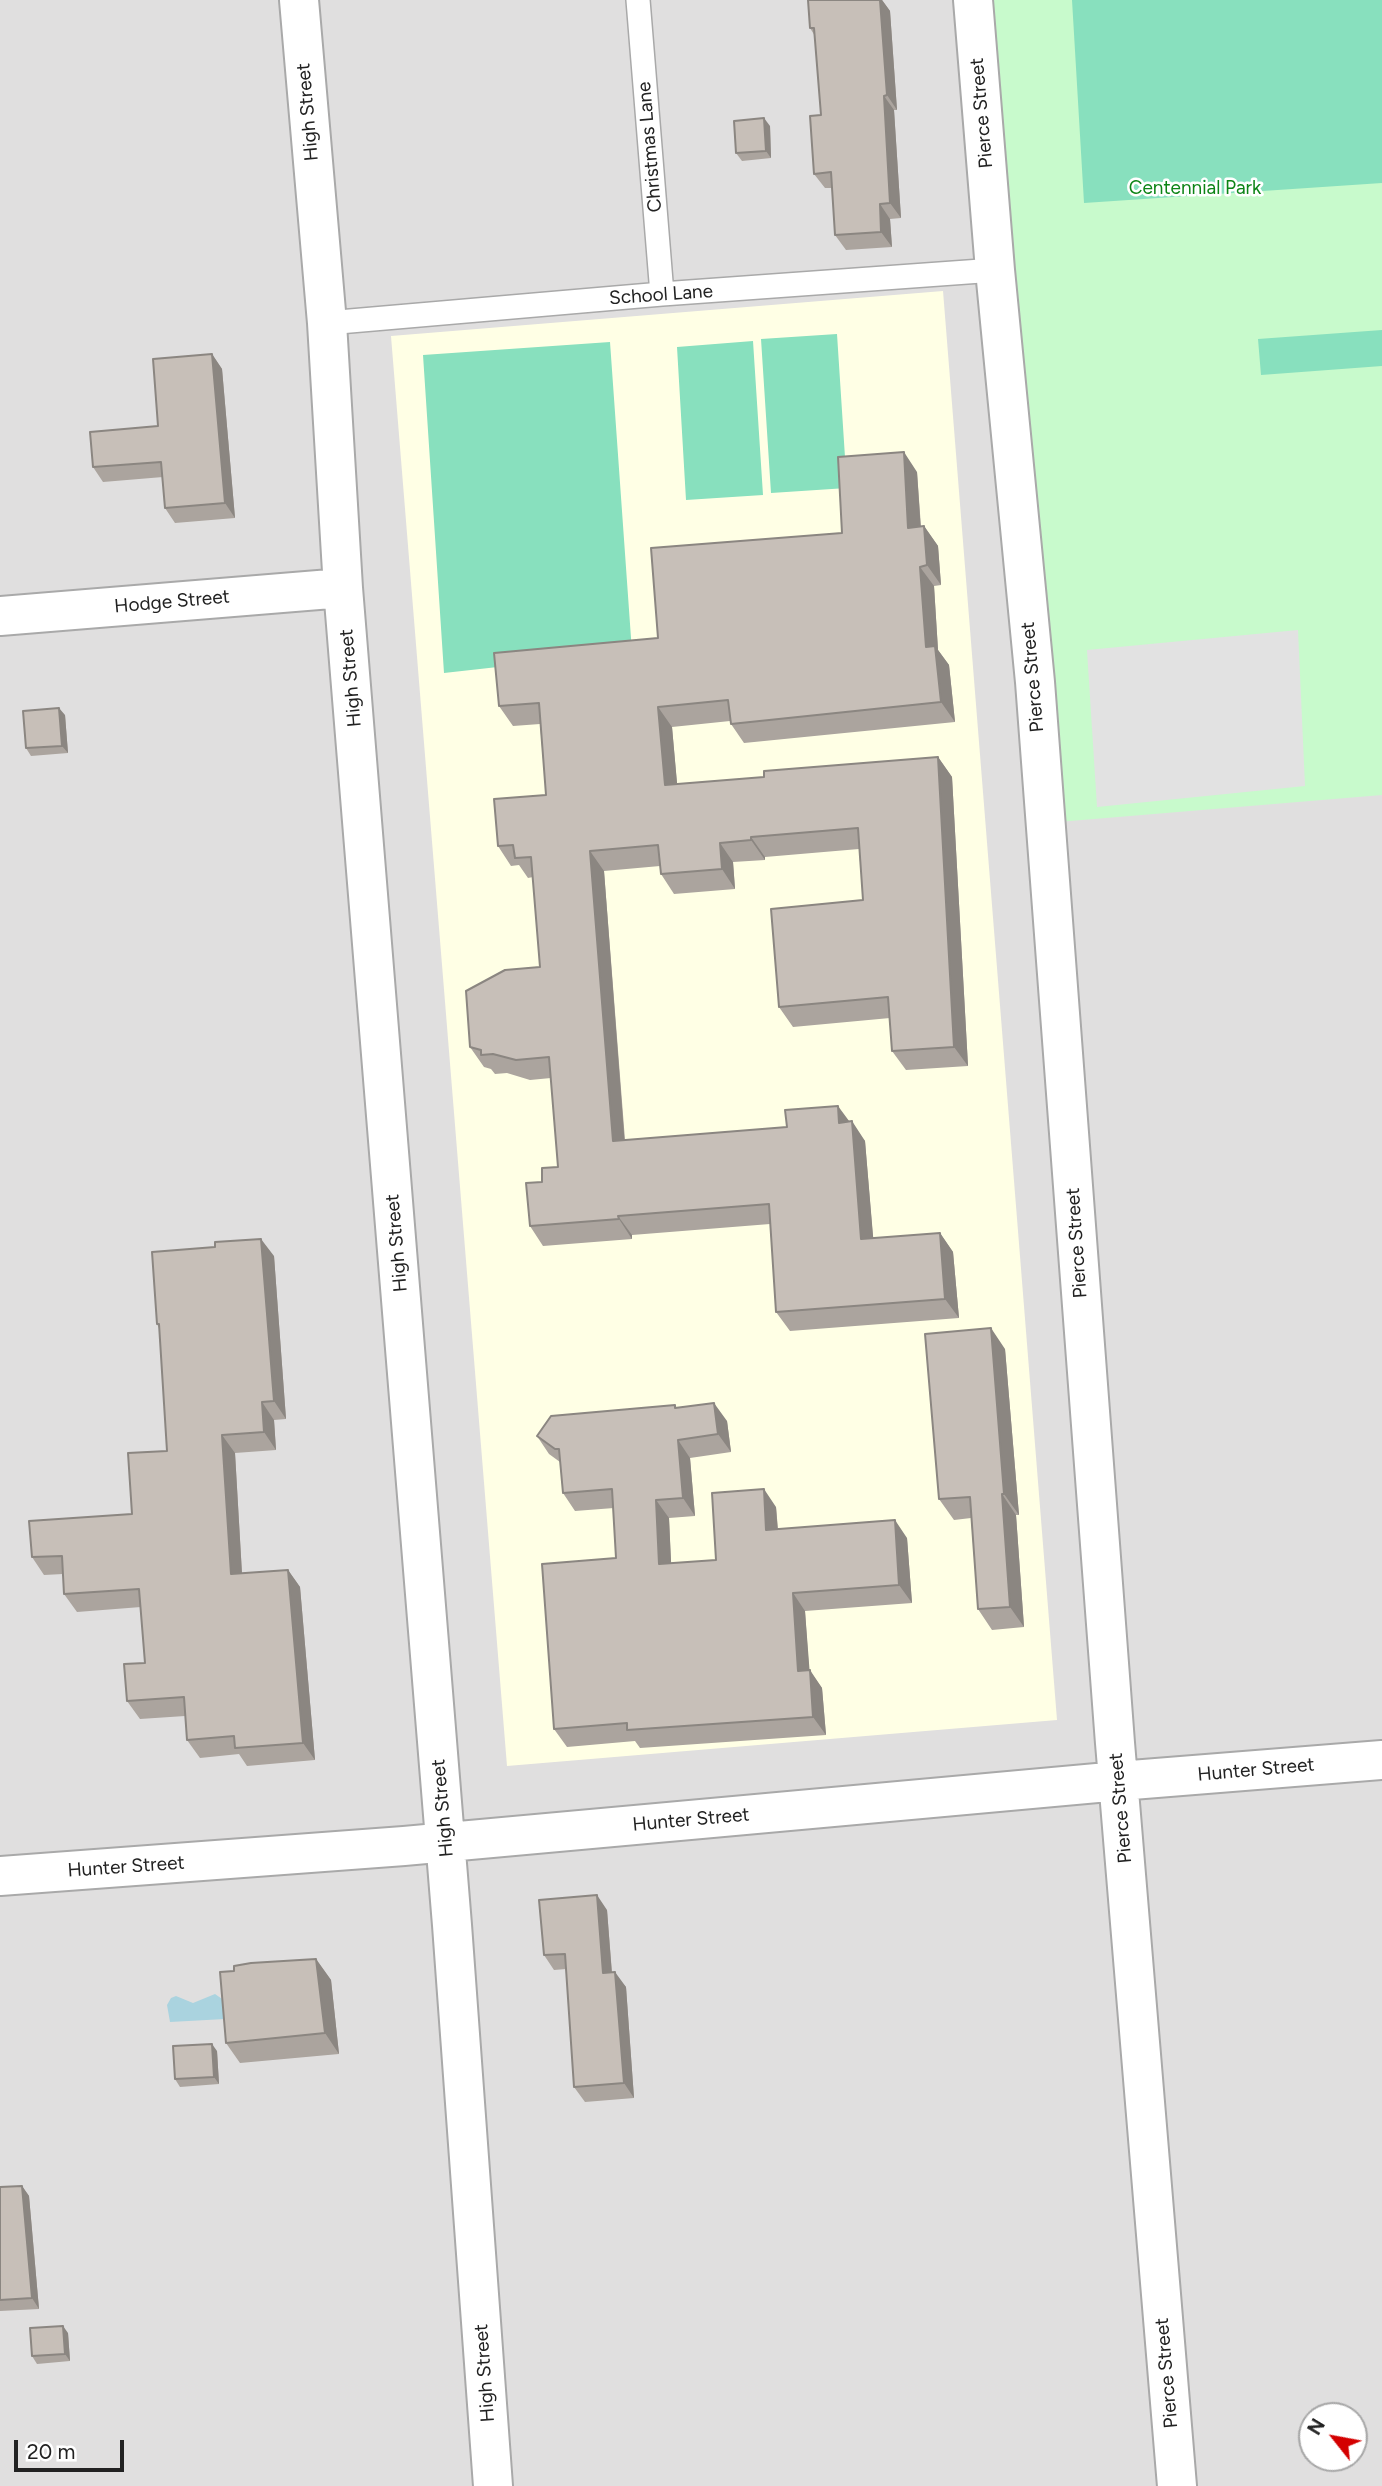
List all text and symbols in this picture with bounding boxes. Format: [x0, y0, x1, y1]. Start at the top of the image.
street label: Pierce Street [966, 57, 998, 169]
street label: High Street [292, 62, 324, 162]
street label: Christmas Lane [633, 81, 667, 213]
park label: Centennial Park [1129, 177, 1261, 199]
street label: School Lane [608, 280, 714, 310]
street label: Hodge Street [113, 586, 231, 618]
street label: Pierce Street [1017, 621, 1049, 733]
street label: High Street [335, 628, 367, 728]
street label: Pierce Street [1062, 1187, 1092, 1299]
street label: High Street [381, 1193, 413, 1293]
street label: Pierce Street [1105, 1752, 1137, 1864]
street label: Hunter Street [1197, 1754, 1315, 1786]
street label: High Street [427, 1758, 459, 1858]
street label: Hunter Street [632, 1804, 750, 1836]
street label: Hunter Street [67, 1852, 185, 1882]
street label: Pierce Street [1151, 2317, 1183, 2429]
street label: High Street [470, 2323, 500, 2423]
north arrow [1298, 2402, 1368, 2472]
text: N [1303, 2415, 1330, 2439]
scale bar [18, 2426, 128, 2470]
text: 20 m [27, 2439, 75, 2464]

